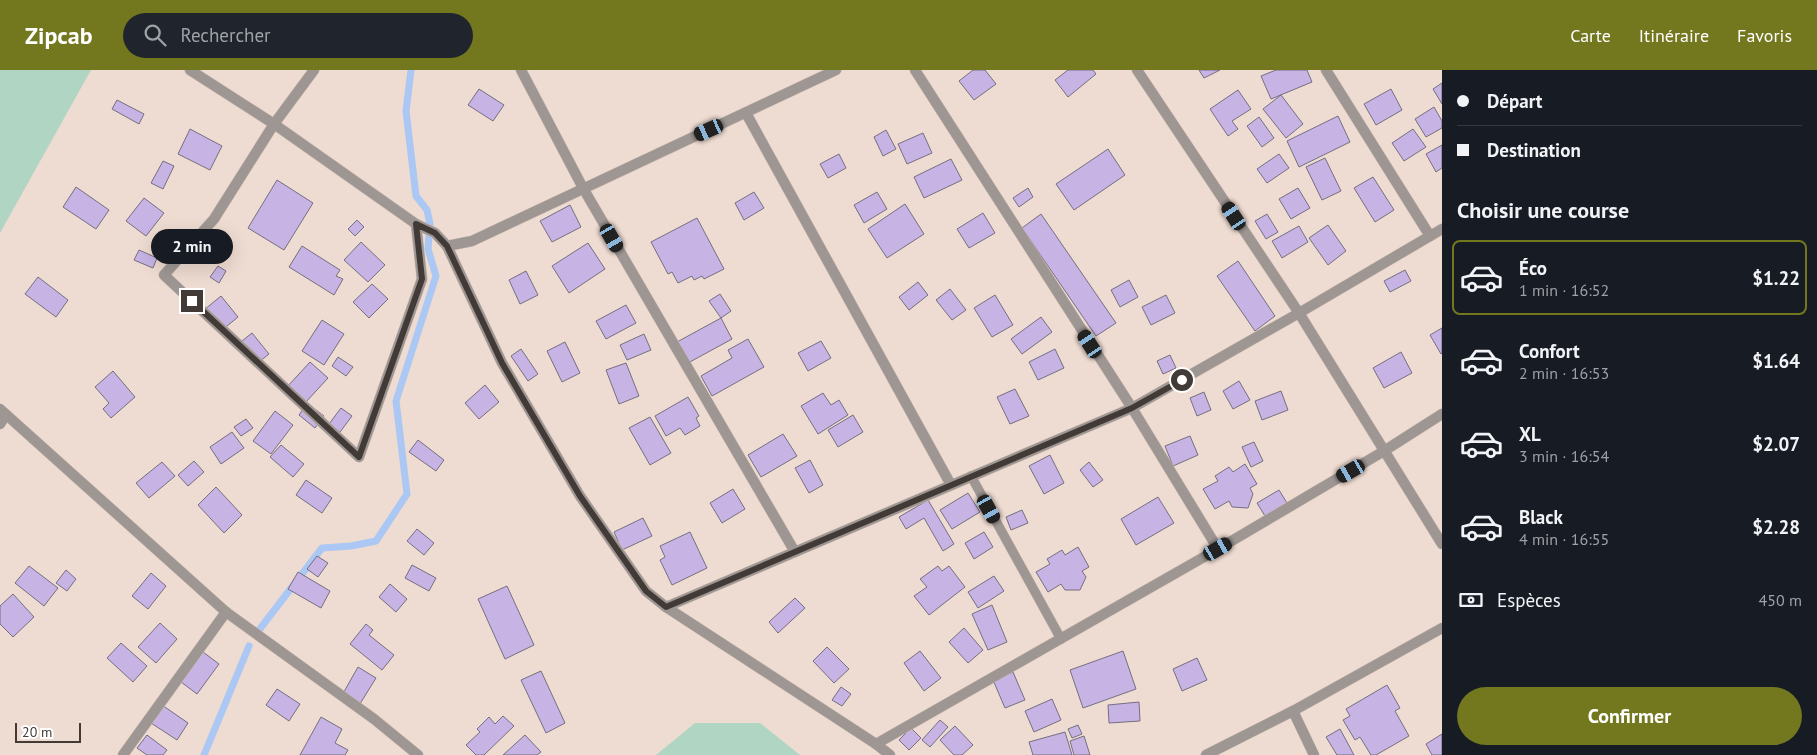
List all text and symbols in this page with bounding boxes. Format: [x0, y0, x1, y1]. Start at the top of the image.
search box [123, 13, 473, 58]
text: Zipcab [25, 20, 93, 51]
icon: search [141, 21, 169, 49]
text: Rechercher [181, 23, 271, 47]
text: Carte [1570, 24, 1611, 47]
text: Itinéraire [1639, 24, 1709, 47]
text: Favoris [1737, 24, 1792, 47]
text: Départ [1487, 89, 1543, 113]
car [692, 117, 725, 143]
text: Destination [1487, 138, 1581, 162]
text: Choisir une course [1457, 196, 1629, 224]
car [1219, 199, 1248, 233]
car [598, 221, 625, 255]
callout: 2 min [151, 228, 233, 264]
text: 2 min [172, 236, 212, 256]
icon: car [1459, 255, 1504, 300]
text: Éco [1519, 256, 1547, 280]
text: $1.22 [1752, 266, 1800, 290]
text: 1 min · 16:52 [1519, 280, 1609, 300]
route end [181, 290, 203, 312]
car [1075, 327, 1104, 361]
icon: car [1459, 338, 1504, 383]
text: Confort [1519, 339, 1580, 363]
text: $1.64 [1752, 349, 1800, 373]
text: 2 min · 16:53 [1519, 363, 1609, 383]
route start [1171, 369, 1193, 391]
icon: car [1459, 421, 1504, 466]
text: XL [1519, 422, 1541, 446]
text: $2.07 [1752, 432, 1800, 456]
text: 3 min · 16:54 [1519, 446, 1609, 466]
car [1334, 457, 1367, 485]
car [975, 492, 1002, 526]
icon: car [1459, 504, 1504, 549]
text: Black [1519, 505, 1563, 529]
text: $2.28 [1752, 515, 1800, 539]
text: 4 min · 16:55 [1519, 529, 1609, 549]
car [1201, 535, 1234, 563]
icon: cash [1457, 586, 1485, 614]
text: Espèces [1497, 588, 1561, 612]
text: 450 m [1759, 590, 1802, 610]
button: Confirmer [1457, 687, 1802, 745]
scale bar [15, 720, 81, 743]
text: 20 m [22, 723, 52, 741]

